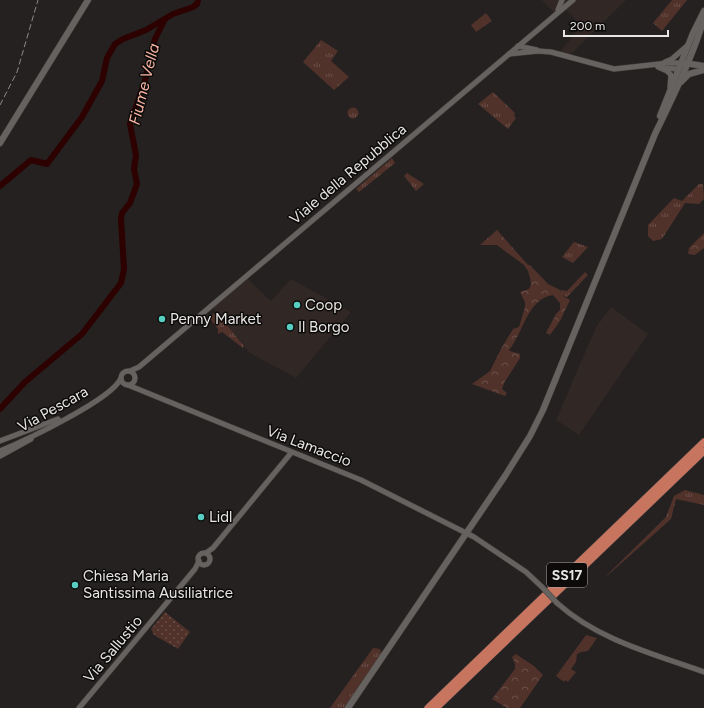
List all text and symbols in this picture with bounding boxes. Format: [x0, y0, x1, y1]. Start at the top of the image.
scale bar [564, 12, 668, 38]
text: 200 m [570, 19, 605, 33]
water label: Fiume Vella [125, 41, 163, 127]
street label: Viale della Repubblica [286, 120, 410, 228]
place label: Coop [305, 296, 342, 314]
marker: Coop [292, 300, 302, 310]
place label: Penny Market [170, 310, 262, 328]
marker: Penny Market [157, 314, 167, 324]
place label: Il Borgo [298, 318, 350, 336]
marker: Il Borgo [285, 322, 295, 332]
street label: Via Pescara [15, 382, 91, 436]
street label: Via Lamaccio [264, 422, 354, 471]
place label: Lidl [209, 508, 232, 526]
marker: Lidl [196, 512, 206, 522]
road number: SS17 [547, 563, 587, 587]
place label: Chiesa Maria Santissima Ausiliatrice [83, 567, 233, 602]
marker: Chiesa Maria Santissima Ausiliatrice [70, 580, 80, 590]
street label: Via Sallustio [80, 612, 146, 686]

